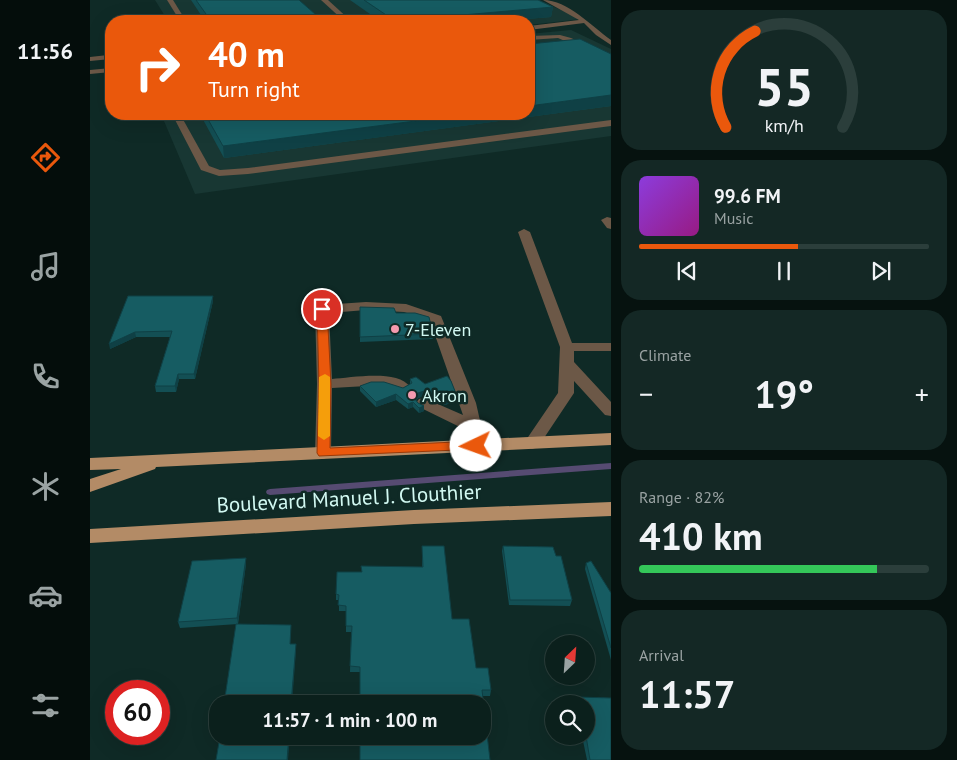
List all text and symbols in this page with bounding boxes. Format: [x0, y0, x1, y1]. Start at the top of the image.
text: 40 m [208, 31, 285, 77]
icon: right [125, 35, 190, 100]
text: 11:56 [17, 37, 73, 65]
text: 55 [755, 53, 813, 120]
text: Turn right [208, 75, 300, 103]
text: km/h [764, 114, 804, 137]
icon: directions [28, 140, 63, 175]
text: 99.6 FM [714, 184, 781, 208]
text: Music [714, 208, 754, 228]
icon: music [28, 249, 63, 284]
icon: previous [673, 257, 701, 285]
icon: pause [770, 257, 798, 285]
icon: next [867, 257, 895, 285]
pin [301, 288, 343, 330]
icon: arrive [308, 295, 336, 323]
place label: 7-Eleven [405, 318, 471, 341]
marker: 7-Eleven [389, 323, 401, 335]
text: Climate [639, 345, 691, 365]
icon: phone [28, 359, 63, 394]
text: 19° [754, 369, 814, 418]
text: − [639, 375, 653, 412]
text: + [915, 375, 929, 412]
place label: Akron [422, 384, 467, 407]
marker: Akron [406, 389, 418, 401]
position arrow [449, 419, 501, 471]
icon: climate [28, 469, 63, 504]
street label: Boulevard Manuel J. Clouthier [216, 478, 482, 518]
text: Range · 82% [639, 487, 724, 507]
text: 410 km [639, 511, 763, 560]
icon: car [28, 578, 63, 613]
north arrow [545, 635, 595, 685]
map controls [545, 635, 595, 745]
text: Arrival [639, 645, 684, 665]
text: 11:57 [639, 669, 735, 718]
speed limit sign: 60 [105, 680, 170, 745]
icon: filters [28, 688, 63, 723]
button: search [545, 695, 595, 745]
text: 11:57 · 1 min · 100 m [263, 708, 437, 732]

